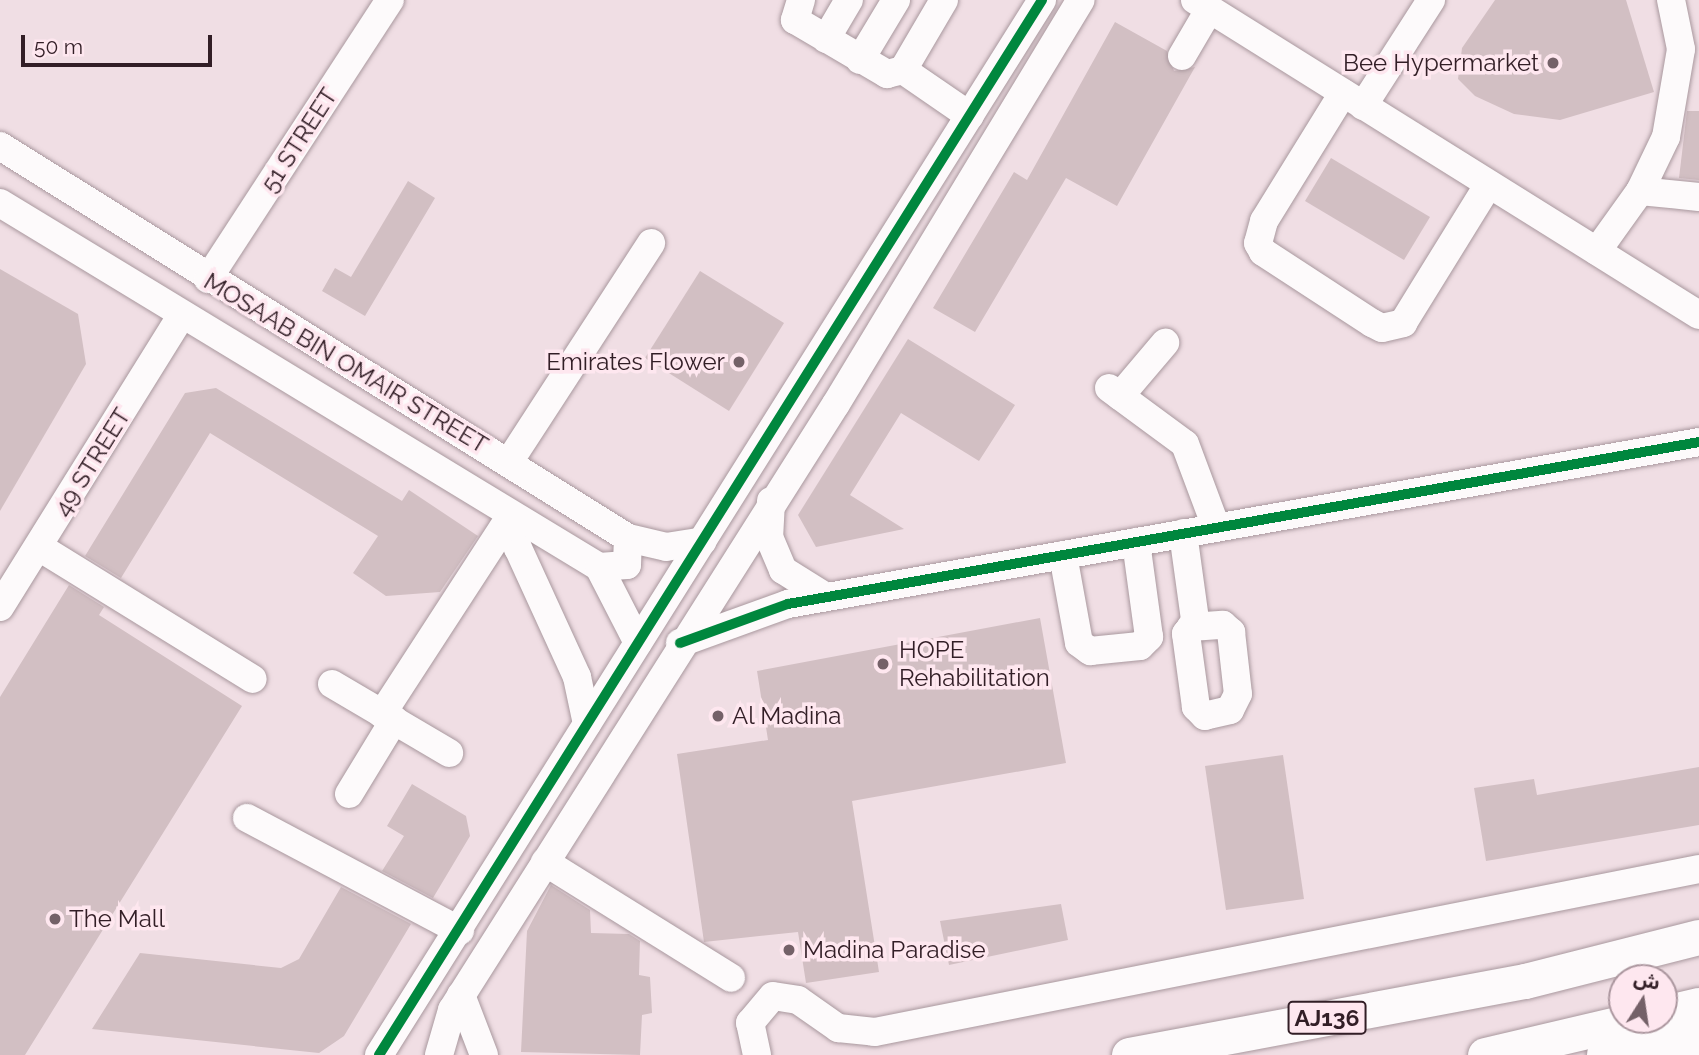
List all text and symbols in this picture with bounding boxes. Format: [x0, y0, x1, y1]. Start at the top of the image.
scale bar [24, 21, 215, 65]
text: 50 m [34, 34, 83, 59]
place label: Bee Hypermarket [1343, 49, 1539, 77]
marker: Bee Hypermarket [1545, 55, 1561, 71]
street label: 51 STREET [255, 83, 343, 197]
street label: MOSAAB BIN OMAIR STREET [199, 267, 493, 459]
place label: Emirates Flower [546, 348, 725, 376]
marker: Emirates Flower [731, 354, 747, 370]
street label: 49 STREET [47, 403, 137, 521]
place label: HOPE Rehabilitation [899, 636, 1050, 692]
marker: HOPE Rehabilitation [873, 654, 893, 674]
place label: Al Madina [732, 702, 842, 730]
marker: Al Madina [710, 708, 726, 724]
place label: The Mall [69, 905, 165, 933]
marker: The Mall [47, 911, 63, 927]
place label: Madina Paradise [803, 936, 986, 964]
marker: Madina Paradise [781, 942, 797, 958]
north arrow [1608, 964, 1678, 1034]
text: ش [1632, 967, 1662, 994]
road number: AJ136 [1287, 998, 1367, 1037]

